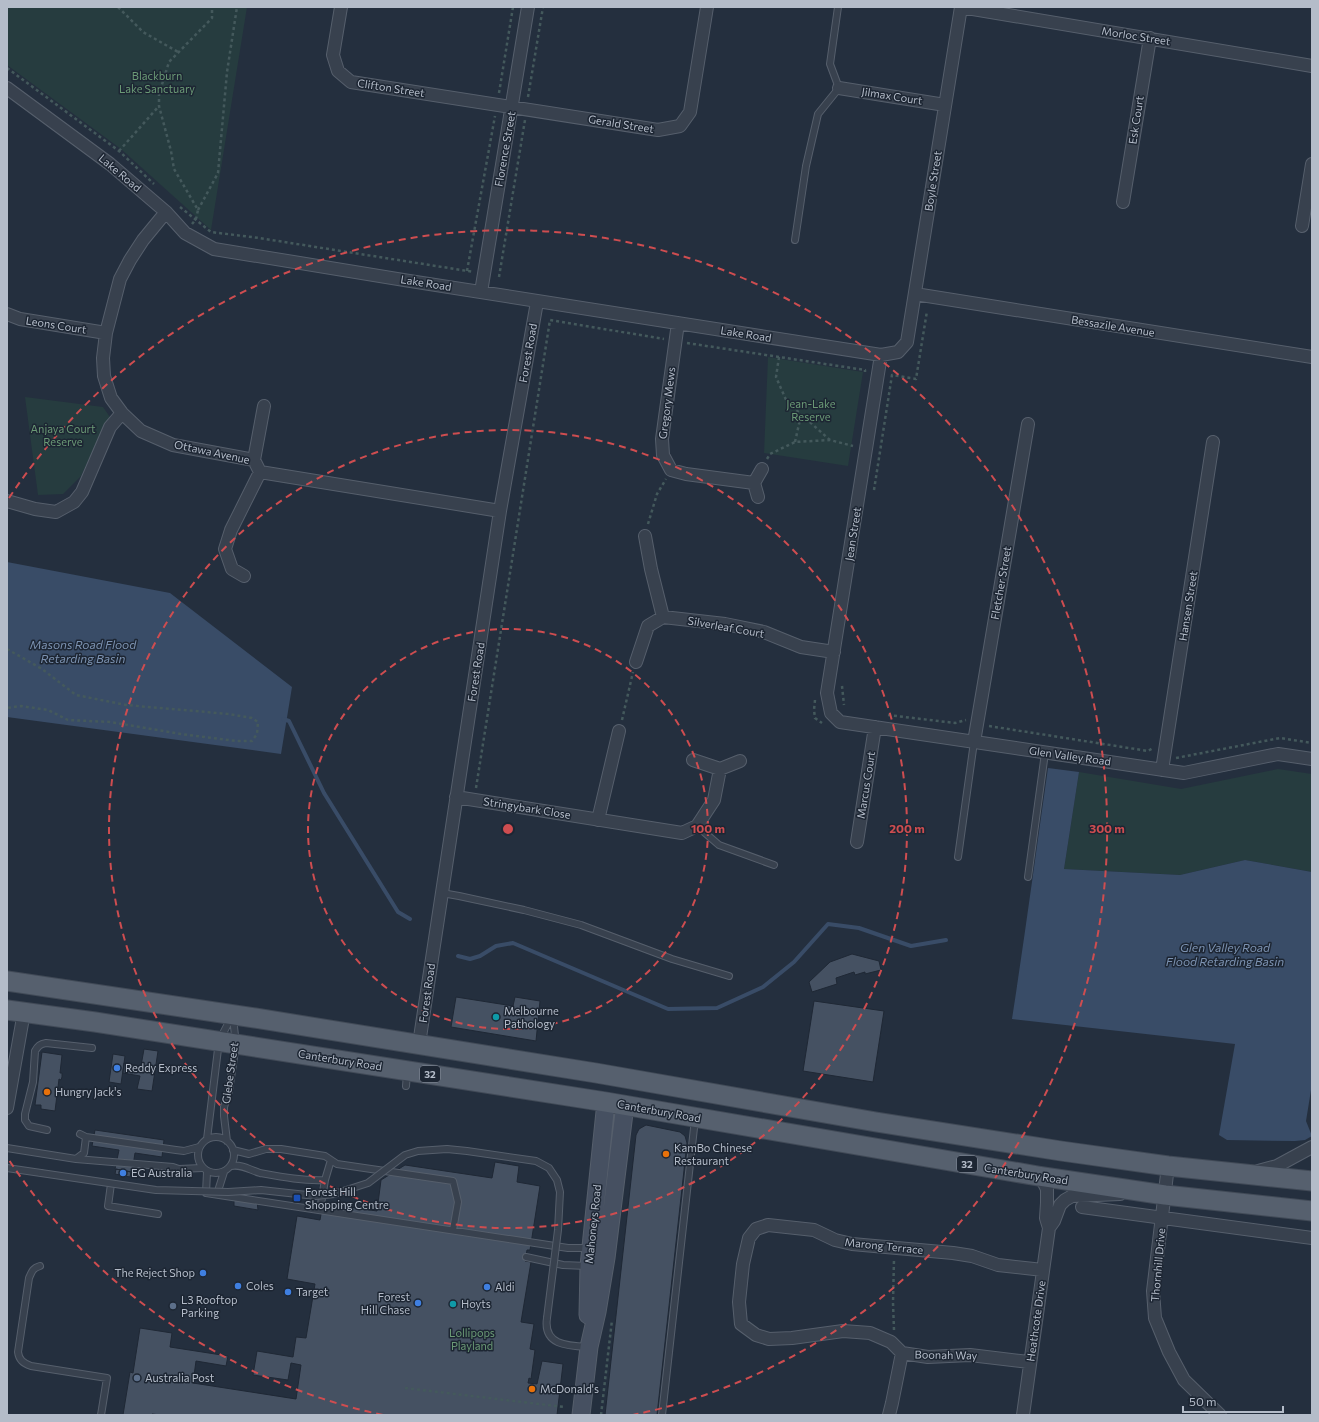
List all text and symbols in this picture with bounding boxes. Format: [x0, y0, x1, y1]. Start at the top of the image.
street label: Morloc Street [1101, 24, 1172, 47]
park label: Blackburn Lake Sanctuary [119, 69, 195, 95]
street label: Clifton Street [356, 76, 426, 99]
street label: Jilmax Court [861, 84, 924, 108]
street label: Esk Court [1125, 94, 1146, 145]
street label: Florence Street [491, 110, 518, 188]
street label: Gerald Street [587, 112, 655, 135]
street label: Boyle Street [921, 149, 944, 212]
street label: Lake Road [96, 151, 144, 194]
street label: Lake Road [400, 272, 452, 293]
street label: Bessazile Avenue [1070, 312, 1156, 339]
street label: Leons Court [25, 313, 88, 336]
street label: Forest Road [516, 322, 539, 384]
street label: Lake Road [720, 323, 772, 344]
street label: Gregory Mews [656, 366, 677, 440]
park label: Jean-Lake Reserve [786, 397, 836, 423]
park label: Anjaya Court Reserve [31, 422, 96, 448]
street label: Ottawa Avenue [173, 437, 251, 466]
street label: Jean Street [842, 506, 864, 562]
street label: Fletcher Street [988, 545, 1013, 621]
street label: Hansen Street [1176, 570, 1200, 642]
street label: Silverleaf Court [687, 613, 766, 640]
water label: Masons Road Flood Retarding Basin [30, 637, 137, 665]
street label: Forest Road [464, 641, 487, 703]
street label: Glen Valley Road [1028, 743, 1112, 768]
street label: Marcus Court [854, 750, 877, 820]
street label: Stringybark Close [482, 794, 572, 821]
text: 100 m [691, 821, 725, 835]
text: 200 m [889, 821, 925, 835]
text: 300 m [1089, 821, 1125, 835]
centre of rings [501, 822, 515, 836]
water label: Glen Valley Road Flood Retarding Basin [1166, 940, 1284, 968]
street label: Forest Road [416, 962, 437, 1024]
place label: Melbourne Pathology [504, 1004, 559, 1030]
marker: Melbourne Pathology [491, 1012, 501, 1022]
street label: Glebe Street [219, 1041, 240, 1105]
street label: Canterbury Road [297, 1046, 383, 1073]
place label: Reddy Express [125, 1061, 197, 1074]
marker: Reddy Express [112, 1063, 122, 1073]
road number: 32 [420, 1066, 440, 1082]
place label: Hungry Jack's [55, 1085, 121, 1099]
marker: Hungry Jack's [42, 1087, 52, 1097]
street label: Canterbury Road [616, 1097, 702, 1124]
place label: KamBo Chinese Restaurant [674, 1141, 752, 1167]
marker: KamBo Chinese Restaurant [661, 1149, 671, 1159]
road number: 32 [957, 1156, 977, 1172]
street label: Canterbury Road [983, 1160, 1069, 1187]
place label: EG Australia [131, 1166, 192, 1179]
marker: EG Australia [118, 1168, 128, 1178]
street label: Mahoneys Road [582, 1184, 603, 1264]
place label: Forest Hill Shopping Centre [305, 1185, 389, 1211]
marker: Forest Hill Shopping Centre [292, 1193, 302, 1203]
street label: Thornhill Drive [1148, 1227, 1167, 1302]
street label: Marong Terrace [844, 1235, 924, 1256]
place label: The Reject Shop [114, 1266, 195, 1279]
marker: The Reject Shop [198, 1268, 208, 1278]
place label: Coles [246, 1279, 274, 1292]
place label: Aldi [495, 1280, 515, 1293]
street label: Heathcote Drive [1023, 1280, 1048, 1362]
marker: Coles [233, 1281, 243, 1291]
marker: Aldi [482, 1282, 492, 1292]
place label: Target [296, 1285, 329, 1298]
marker: Target [283, 1287, 293, 1297]
place label: Forest Hill Chase [361, 1290, 410, 1316]
place label: L3 Rooftop Parking [181, 1293, 238, 1319]
place label: Hoyts [461, 1297, 491, 1310]
marker: Forest Hill Chase [413, 1298, 423, 1308]
marker: Hoyts [448, 1299, 458, 1309]
marker: L3 Rooftop Parking [168, 1301, 178, 1311]
park label: Lollipops Playland [449, 1326, 495, 1352]
street label: Boonah Way [915, 1347, 978, 1362]
place label: Australia Post [145, 1371, 215, 1384]
marker: Australia Post [132, 1373, 142, 1383]
place label: McDonald's [540, 1382, 599, 1395]
marker: McDonald's [527, 1384, 537, 1394]
scale bar [1183, 1388, 1283, 1414]
text: 50 m [1189, 1394, 1217, 1408]

